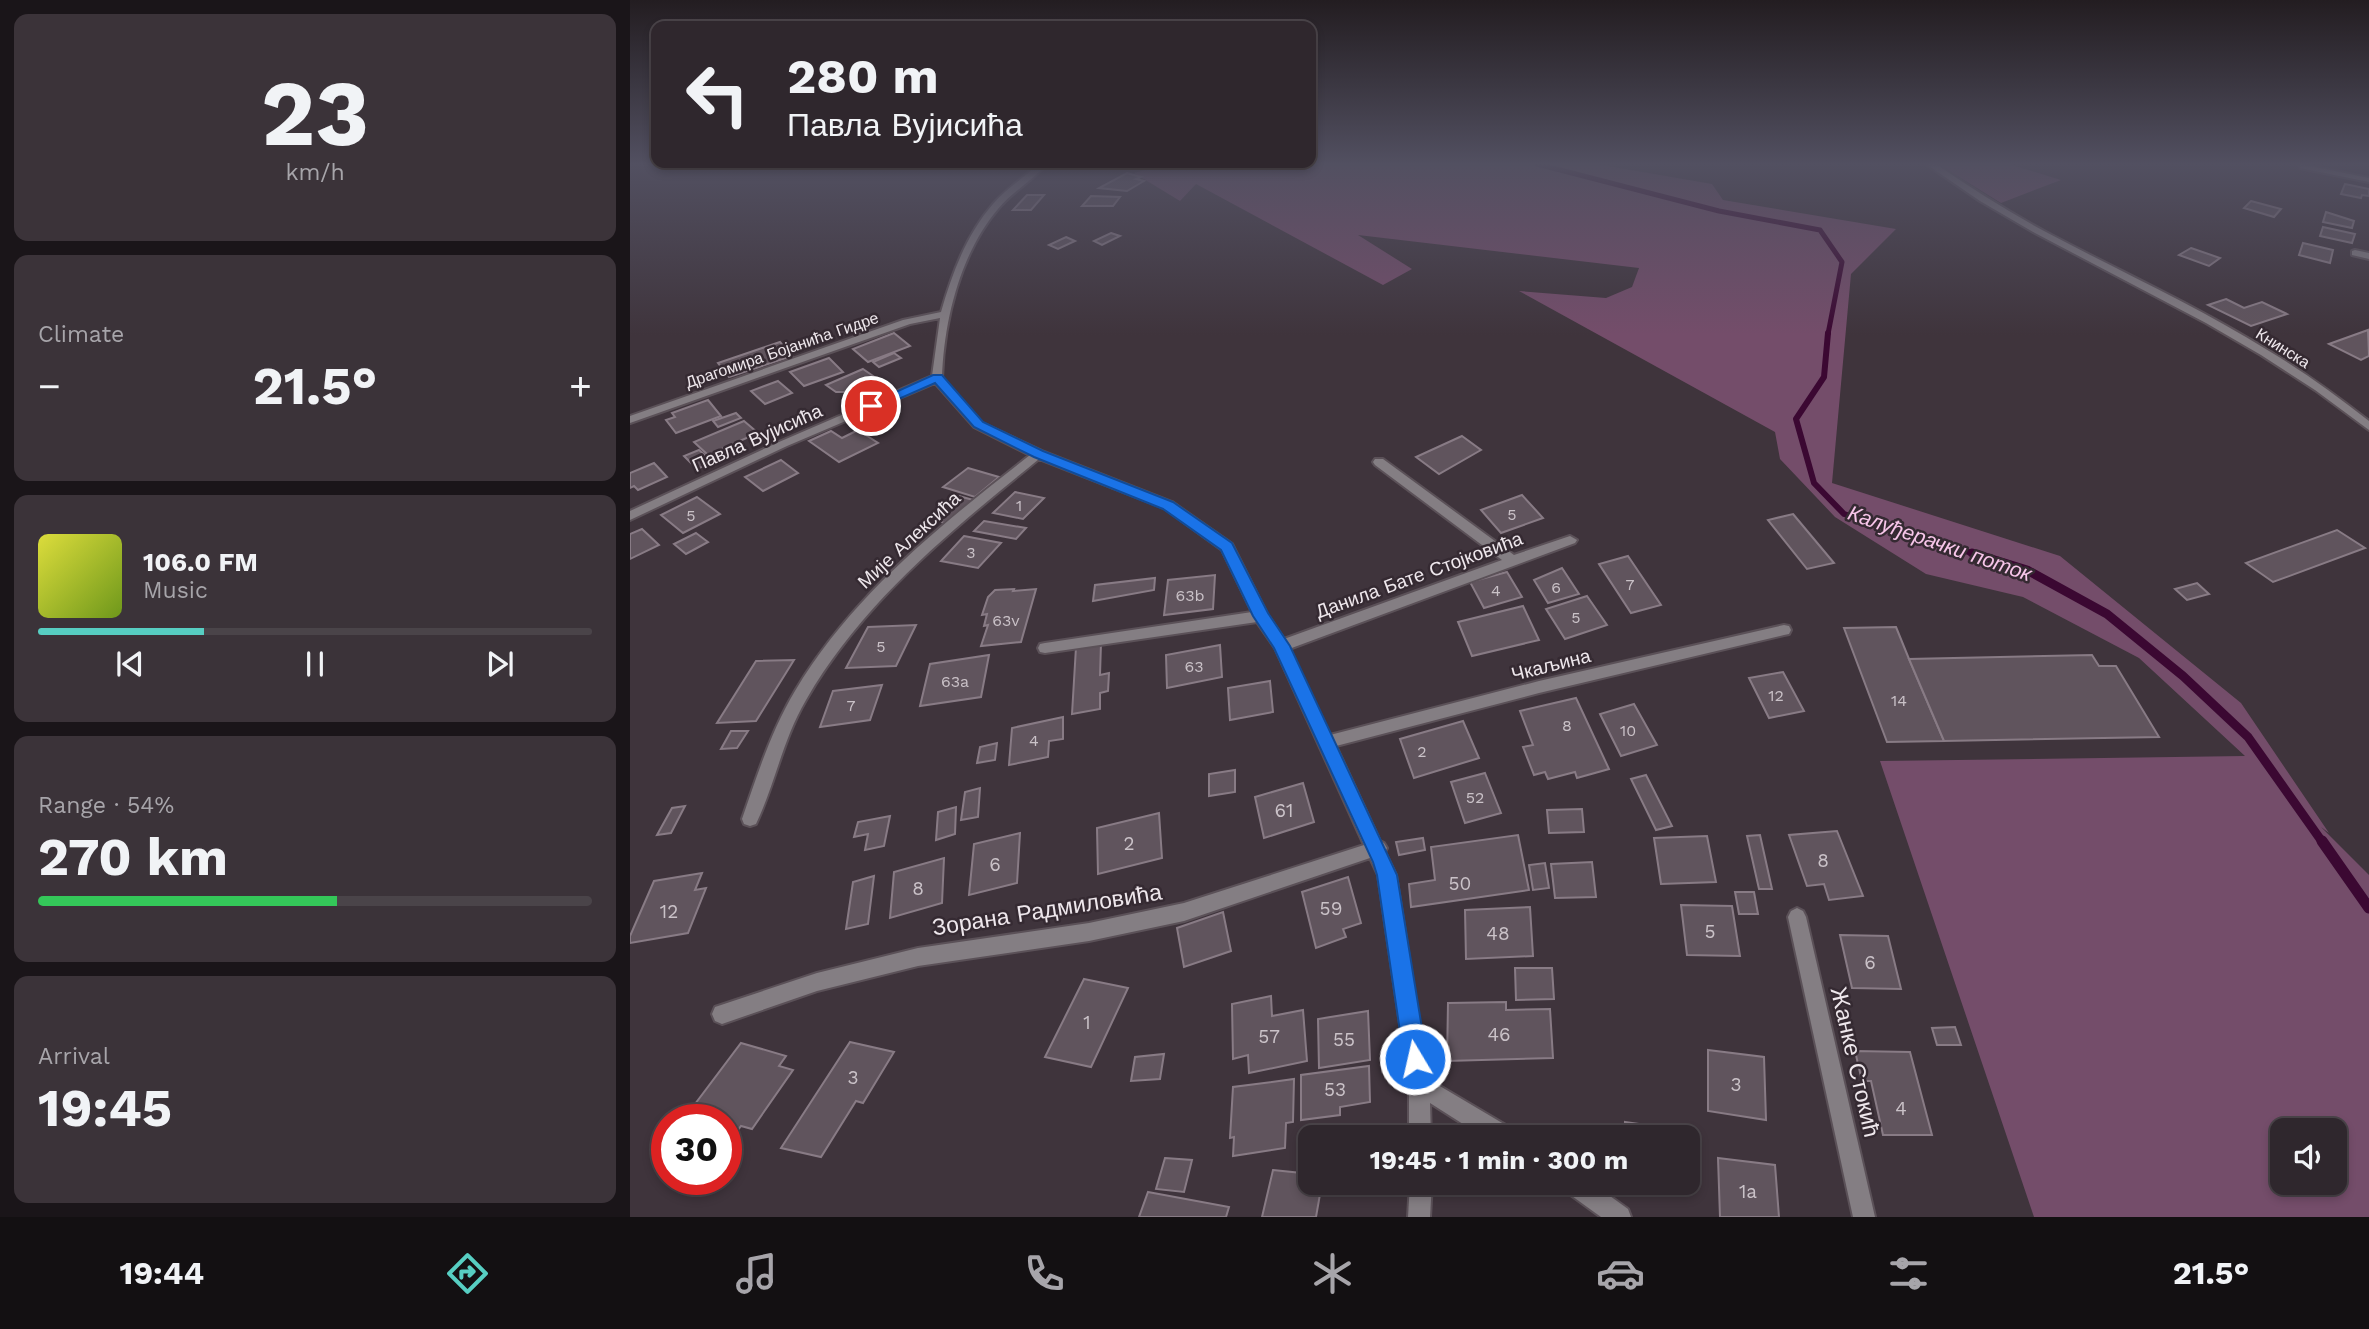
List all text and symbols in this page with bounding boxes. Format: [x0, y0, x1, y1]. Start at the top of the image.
text: 280 m [787, 47, 939, 105]
icon: left [672, 49, 763, 140]
text: 23 [261, 60, 369, 167]
text: Павла Вујисића [787, 106, 1023, 144]
text: km/h [285, 159, 345, 186]
street label: Драгомира Бојанића Гидре [683, 308, 881, 392]
text: Climate [38, 321, 124, 348]
street label: Книнска [2252, 324, 2314, 372]
text: 21.5° [253, 356, 377, 417]
text: − [38, 364, 61, 408]
text: + [569, 364, 592, 408]
pin [841, 376, 901, 436]
icon: arrive [852, 387, 890, 425]
street label: Павла Вујисића [688, 399, 826, 477]
street label: Мије Алексића [853, 486, 965, 593]
house number: 1 [1016, 496, 1022, 515]
water label: Калуђерачки поток [1845, 500, 2036, 587]
house number: 5 [1507, 505, 1517, 524]
house number: 5 [686, 506, 696, 525]
street label: Данила Бате Стојковића [1312, 527, 1526, 623]
house number: 3 [966, 543, 976, 562]
text: 106.0 FM [143, 547, 258, 577]
house number: 7 [1626, 575, 1635, 594]
text: Music [143, 577, 208, 604]
house number: 6 [1551, 578, 1561, 597]
house number: 4 [1491, 581, 1501, 600]
house number: 63b [1175, 586, 1205, 605]
house number: 5 [1571, 608, 1581, 627]
house number: 63v [992, 611, 1020, 630]
house number: 5 [876, 637, 886, 656]
street label: Чкаљина [1509, 644, 1593, 686]
icon: previous [111, 645, 149, 683]
icon: pause [296, 645, 334, 683]
icon: next [481, 645, 519, 683]
house number: 63 [1184, 657, 1204, 676]
house number: 63a [941, 672, 969, 691]
house number: 12 [1768, 686, 1784, 705]
house number: 14 [1891, 691, 1907, 710]
house number: 7 [847, 696, 856, 715]
house number: 8 [1562, 716, 1572, 735]
house number: 10 [1620, 721, 1636, 740]
house number: 4 [1029, 731, 1039, 750]
house number: 2 [1417, 742, 1427, 761]
house number: 52 [1466, 788, 1484, 807]
text: Range · 54% [38, 792, 174, 819]
house number: 61 [1275, 799, 1293, 822]
text: 270 km [38, 827, 228, 888]
house number: 2 [1123, 832, 1135, 855]
house number: 8 [1817, 849, 1829, 872]
house number: 6 [989, 853, 1001, 876]
house number: 50 [1449, 872, 1471, 895]
house number: 8 [912, 877, 924, 900]
street label: Зорана Радмиловића [930, 878, 1164, 941]
house number: 59 [1320, 897, 1342, 920]
house number: 12 [660, 900, 678, 923]
house number: 5 [1704, 920, 1716, 943]
house number: 48 [1486, 922, 1510, 945]
house number: 6 [1864, 951, 1876, 974]
street label: Жанке Стокић [1825, 984, 1885, 1140]
house number: 1 [1083, 1011, 1091, 1034]
position arrow [1378, 1022, 1452, 1096]
house number: 46 [1487, 1023, 1511, 1046]
house number: 57 [1258, 1025, 1280, 1048]
house number: 55 [1333, 1028, 1355, 1051]
text: Arrival [38, 1043, 110, 1070]
house number: 3 [847, 1066, 859, 1089]
house number: 3 [1730, 1073, 1742, 1096]
text: 19:45 [38, 1078, 172, 1139]
house number: 53 [1324, 1078, 1346, 1101]
house number: 4 [1895, 1097, 1907, 1120]
speed limit sign: 30 [651, 1104, 742, 1195]
map controls [2270, 1118, 2347, 1195]
button: sound [2270, 1118, 2347, 1195]
text: 19:45 · 1 min · 300 m [1370, 1145, 1628, 1175]
house number: 1a [1739, 1180, 1757, 1203]
icon: directions [443, 1249, 492, 1298]
icon: music [732, 1249, 781, 1298]
icon: phone [1020, 1249, 1069, 1298]
icon: climate [1308, 1249, 1357, 1298]
icon: car [1596, 1249, 1645, 1298]
icon: filters [1884, 1249, 1933, 1298]
text: 19:44 [120, 1254, 204, 1292]
text: 21.5° [2173, 1254, 2249, 1292]

